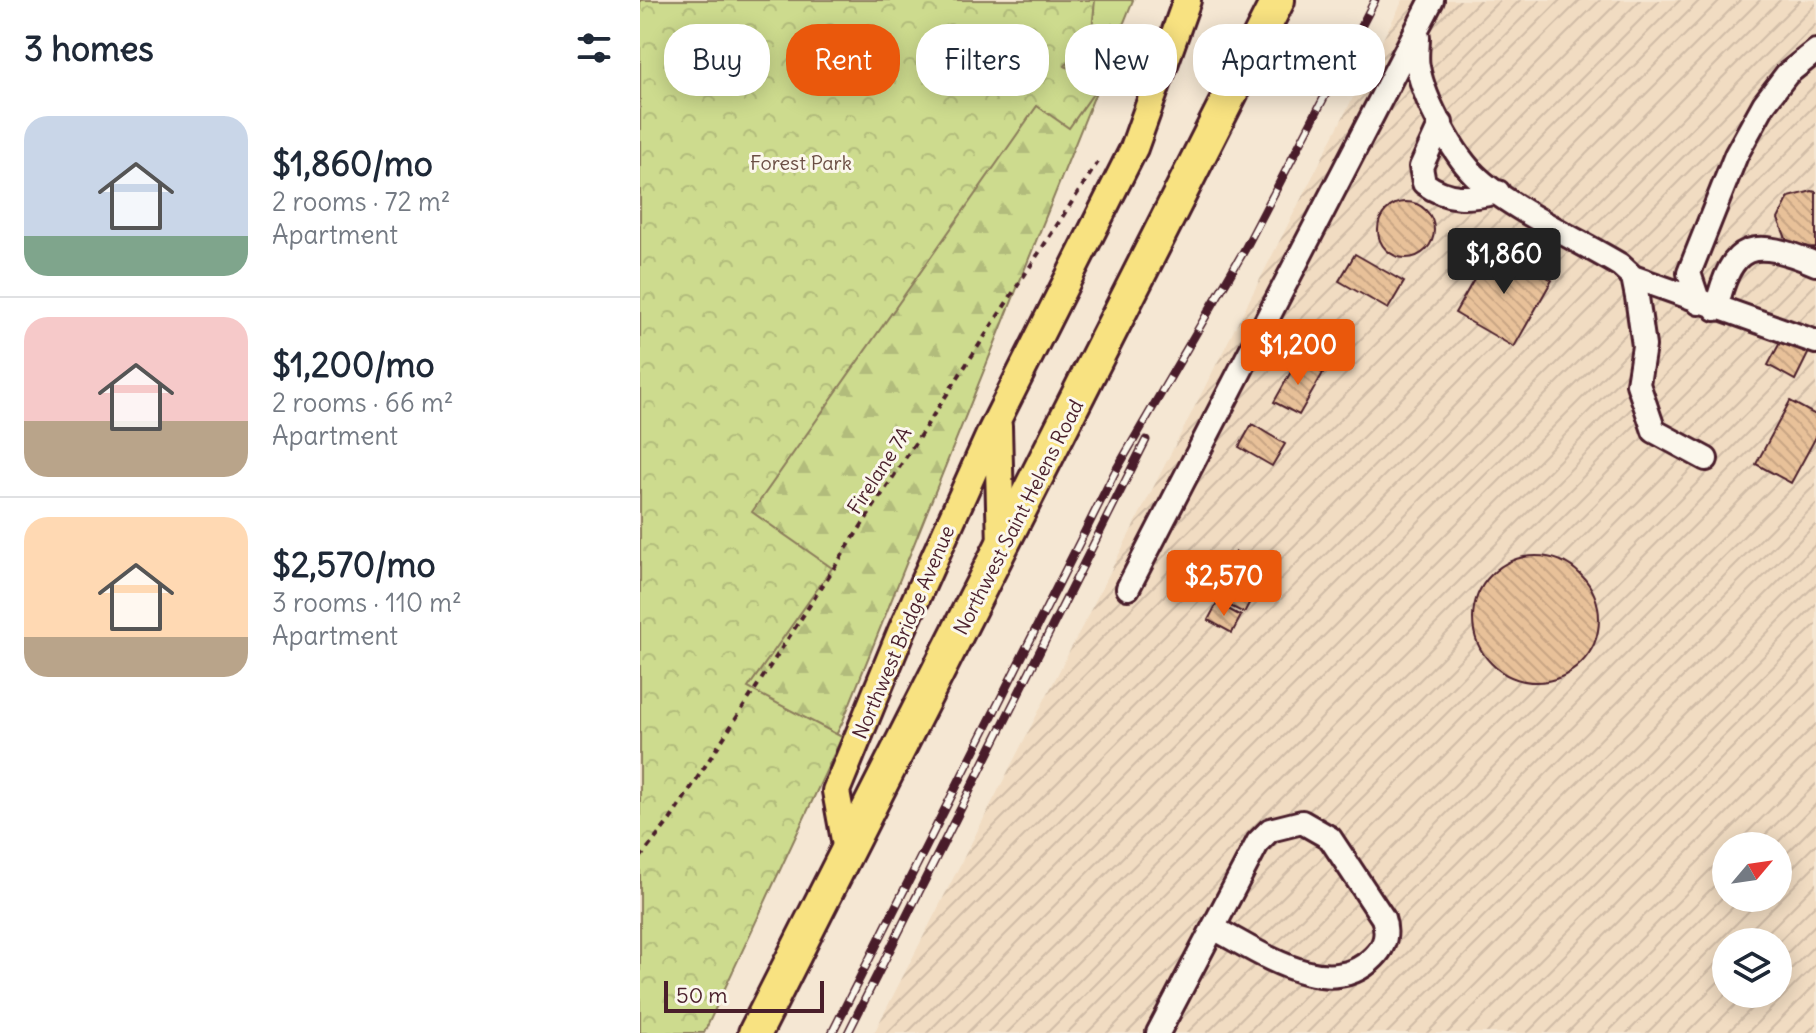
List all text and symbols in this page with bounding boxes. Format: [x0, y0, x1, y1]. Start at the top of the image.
chip: Buy [664, 24, 770, 96]
chip: Rent [786, 24, 900, 96]
chip: Filters [916, 24, 1049, 96]
chip: New [1065, 24, 1177, 96]
chip: Apartment [1193, 24, 1385, 96]
icon: filters [572, 26, 616, 70]
text: 3 homes [24, 27, 154, 70]
text: $1,860/mo [272, 142, 433, 185]
icon: home [88, 148, 184, 244]
park label: Forest Park [750, 150, 852, 175]
text: 2 rooms · 72 m² [272, 185, 451, 218]
text: Apartment [272, 218, 398, 251]
pin: $1,860 [1439, 228, 1569, 296]
text: $1,860 [1466, 237, 1542, 270]
pin: $1,200 [1233, 319, 1363, 387]
text: $1,200 [1259, 328, 1337, 361]
text: $1,200/mo [272, 343, 435, 386]
icon: home [88, 349, 184, 445]
text: 2 rooms · 66 m² [272, 386, 454, 419]
street label: Northwest Saint Helens Road [948, 395, 1088, 639]
text: Apartment [272, 419, 398, 452]
street label: Firelane 7A [841, 421, 917, 518]
street label: Northwest Bridge Avenue [847, 521, 959, 743]
text: $2,570/mo [272, 543, 436, 586]
icon: home [88, 549, 184, 645]
pin: $2,570 [1159, 550, 1289, 618]
text: $2,570 [1185, 559, 1263, 592]
text: 3 rooms · 110 m² [272, 586, 462, 619]
text: Apartment [272, 619, 398, 652]
north arrow [1712, 832, 1792, 912]
map controls [1712, 832, 1792, 1008]
button: layers [1712, 928, 1792, 1008]
scale bar [664, 977, 824, 1013]
text: 50 m [676, 981, 728, 1009]

